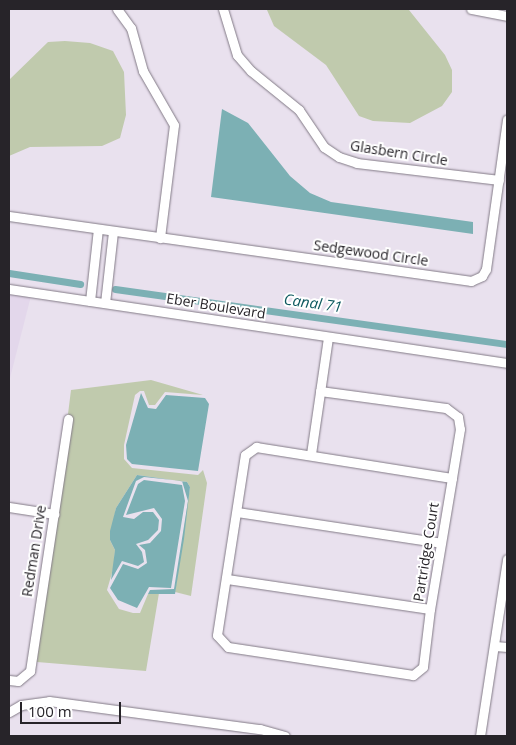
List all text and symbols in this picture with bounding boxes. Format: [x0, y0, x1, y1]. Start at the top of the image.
street label: Glasbern Circle [349, 137, 449, 169]
street label: Sedgewood Circle [313, 237, 429, 269]
street label: Eber Boulevard [165, 290, 267, 322]
water label: Canal 71 [283, 290, 343, 316]
street label: Partridge Court [410, 501, 442, 603]
street label: Redman Drive [18, 504, 50, 598]
scale bar [22, 692, 124, 724]
text: 100 m [28, 701, 72, 721]

